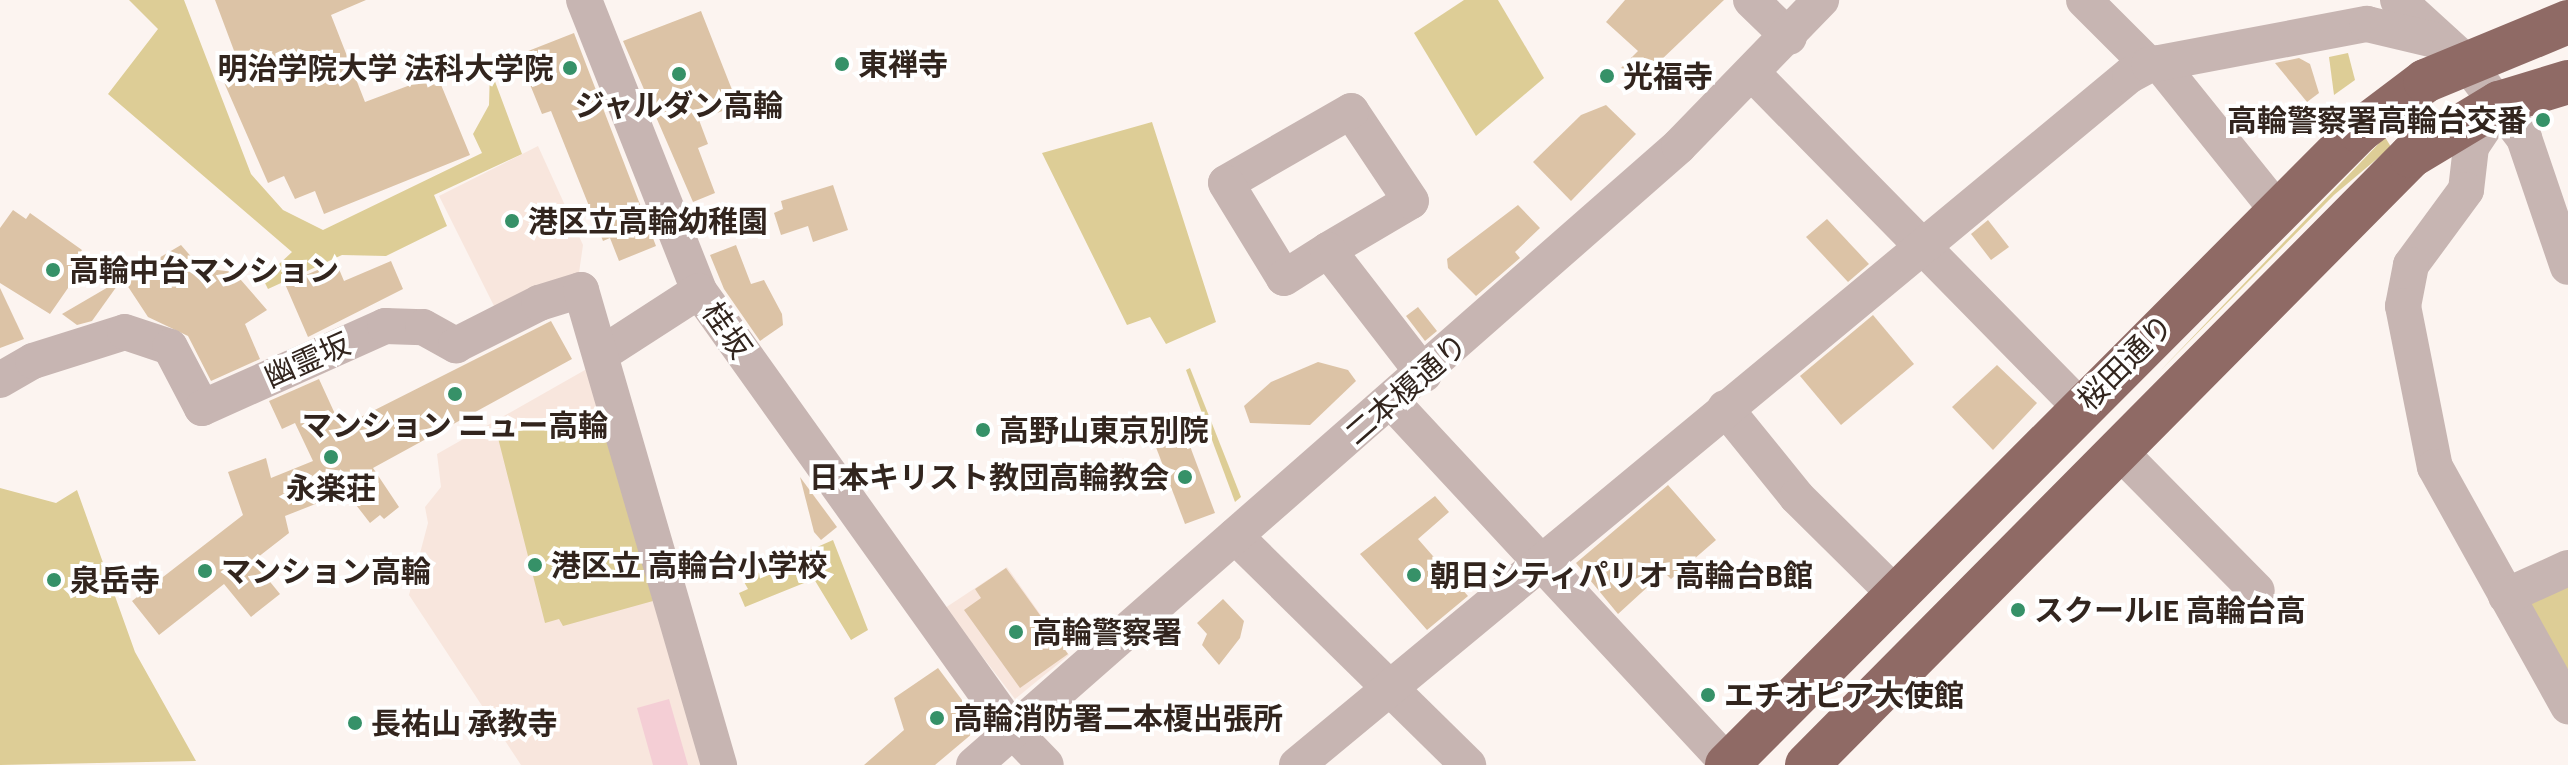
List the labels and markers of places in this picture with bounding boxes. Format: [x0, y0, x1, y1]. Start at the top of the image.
place label: 東禅寺 [858, 46, 948, 82]
place label: 明治学院大学 法科大学院 [217, 50, 554, 86]
marker: 東禅寺 [833, 55, 851, 73]
place label: 光福寺 [1623, 58, 1713, 94]
marker: 明治学院大学 法科大学院 [561, 59, 579, 77]
marker: ジャルダン高輪 [670, 65, 688, 83]
marker: 光福寺 [1598, 67, 1616, 85]
place label: ジャルダン高輪 [574, 87, 784, 123]
place label: 高輪警察署高輪台交番 [2227, 102, 2527, 138]
marker: 高輪警察署高輪台交番 [2534, 111, 2552, 129]
place label: 港区立高輪幼稚園 [528, 203, 768, 239]
marker: 港区立高輪幼稚園 [503, 212, 521, 230]
place label: 高輪中台マンション [69, 252, 339, 288]
marker: 高輪中台マンション [44, 261, 62, 279]
marker: マンション ニュー高輪 [446, 385, 464, 403]
place label: マンション ニュー高輪 [302, 407, 608, 443]
place label: 高野山東京別院 [999, 412, 1209, 448]
marker: 高野山東京別院 [974, 421, 992, 439]
marker: 永楽荘 [322, 448, 340, 466]
place label: 日本キリスト教団高輪教会 [809, 459, 1169, 495]
marker: 日本キリスト教団高輪教会 [1176, 468, 1194, 486]
place label: 永楽荘 [286, 470, 376, 506]
place label: 港区立 高輪台小学校 [551, 547, 828, 583]
place label: マンション高輪 [221, 553, 431, 589]
marker: 港区立 高輪台小学校 [526, 556, 544, 574]
place label: 朝日シティパリオ 高輪台B館 [1430, 557, 1815, 593]
place label: 泉岳寺 [70, 562, 160, 598]
marker: マンション高輪 [196, 562, 214, 580]
marker: 朝日シティパリオ 高輪台B館 [1405, 566, 1423, 584]
marker: 泉岳寺 [45, 571, 63, 589]
place label: スクールIE 高輪台高 [2034, 592, 2306, 628]
marker: スクールIE 高輪台高 [2009, 601, 2027, 619]
place label: 高輪警察署 [1032, 614, 1182, 650]
marker: 高輪警察署 [1007, 623, 1025, 641]
place label: エチオピア大使館 [1724, 677, 1964, 713]
marker: エチオピア大使館 [1699, 686, 1717, 704]
place label: 高輪消防署二本榎出張所 [953, 700, 1283, 736]
place label: 長祐山 承教寺 [371, 705, 558, 741]
marker: 高輪消防署二本榎出張所 [928, 709, 946, 727]
marker: 長祐山 承教寺 [346, 714, 364, 732]

